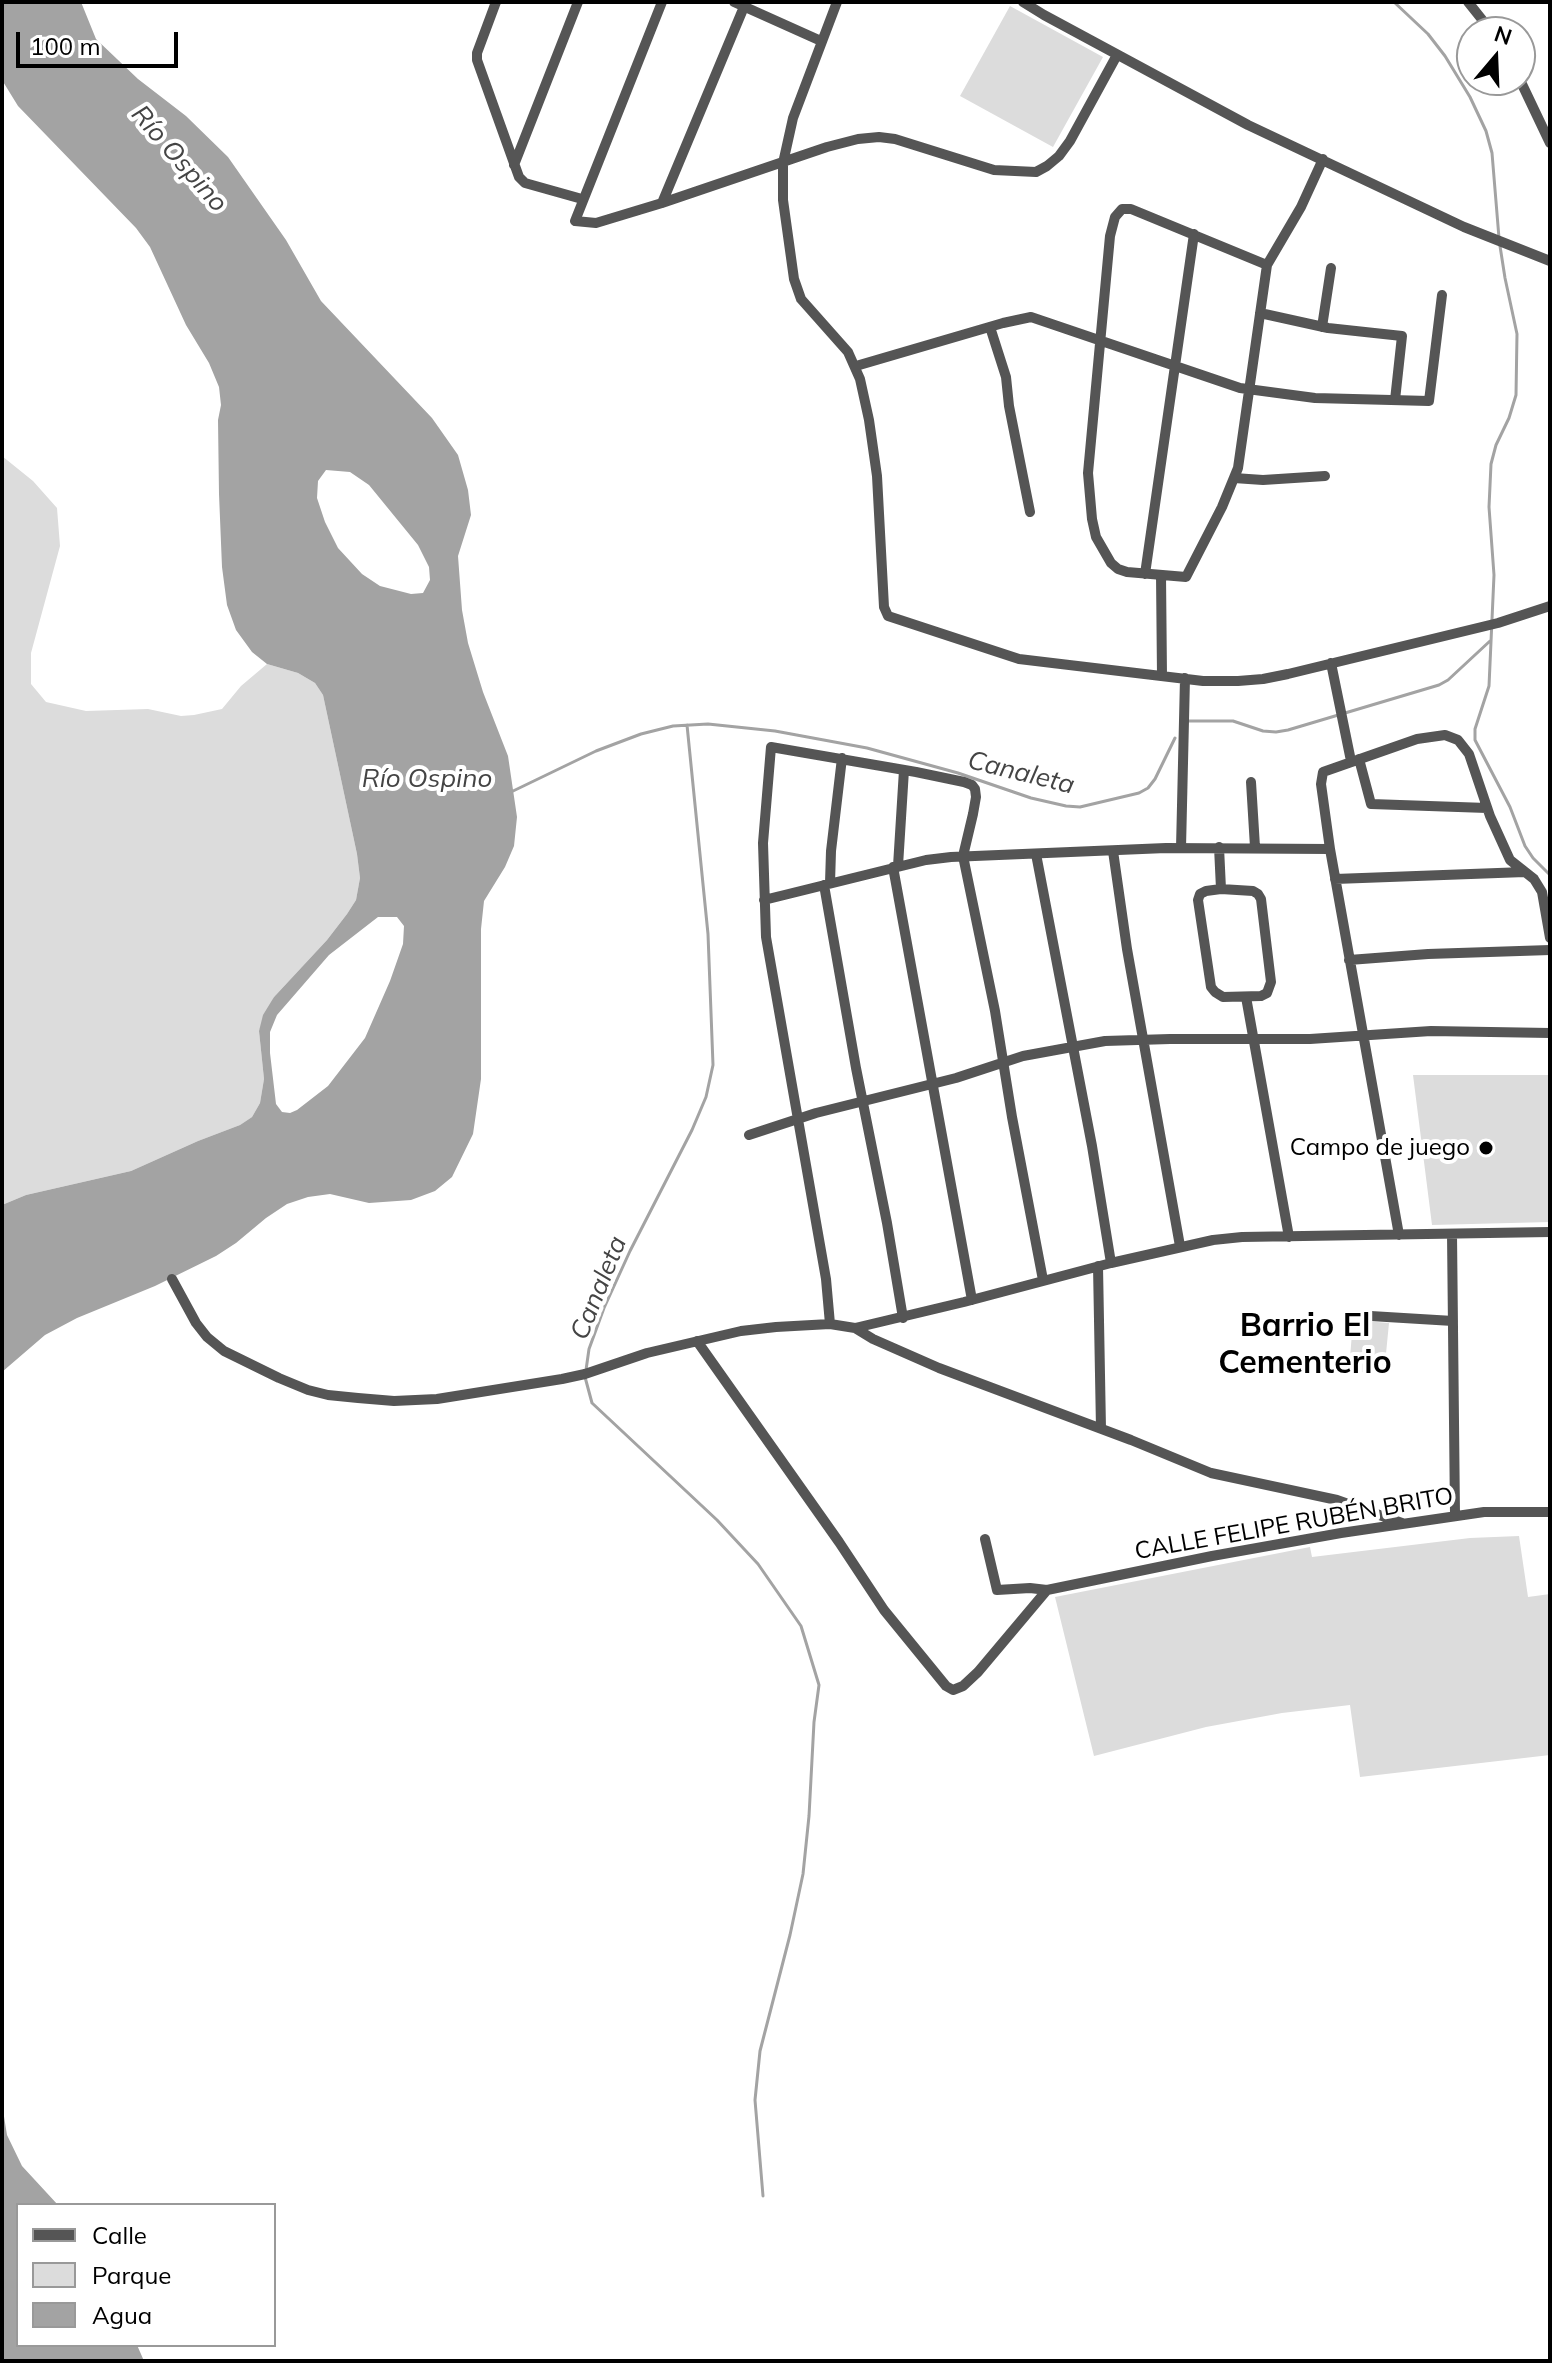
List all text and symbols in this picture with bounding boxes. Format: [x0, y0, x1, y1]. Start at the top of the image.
scale bar [20, 16, 182, 66]
north arrow [1456, 16, 1536, 96]
text: N [1491, 19, 1516, 51]
text: 100 m [30, 31, 101, 61]
water label: Río Ospino [124, 99, 234, 219]
water label: Canaleta [964, 745, 1078, 801]
water label: Río Ospino [362, 763, 492, 795]
place label: Campo de juego [1290, 1134, 1470, 1162]
marker: Campo de juego [1477, 1139, 1495, 1157]
water label: Canaleta [564, 1232, 634, 1344]
district label: Barrio El Cementerio [1218, 1307, 1392, 1382]
street label: CALLE FELIPE RUBÉN BRITO [1132, 1482, 1456, 1566]
legend [16, 2203, 276, 2347]
text: Calle [92, 2220, 147, 2250]
text: Parque [92, 2260, 171, 2290]
text: Agua [92, 2300, 152, 2330]

